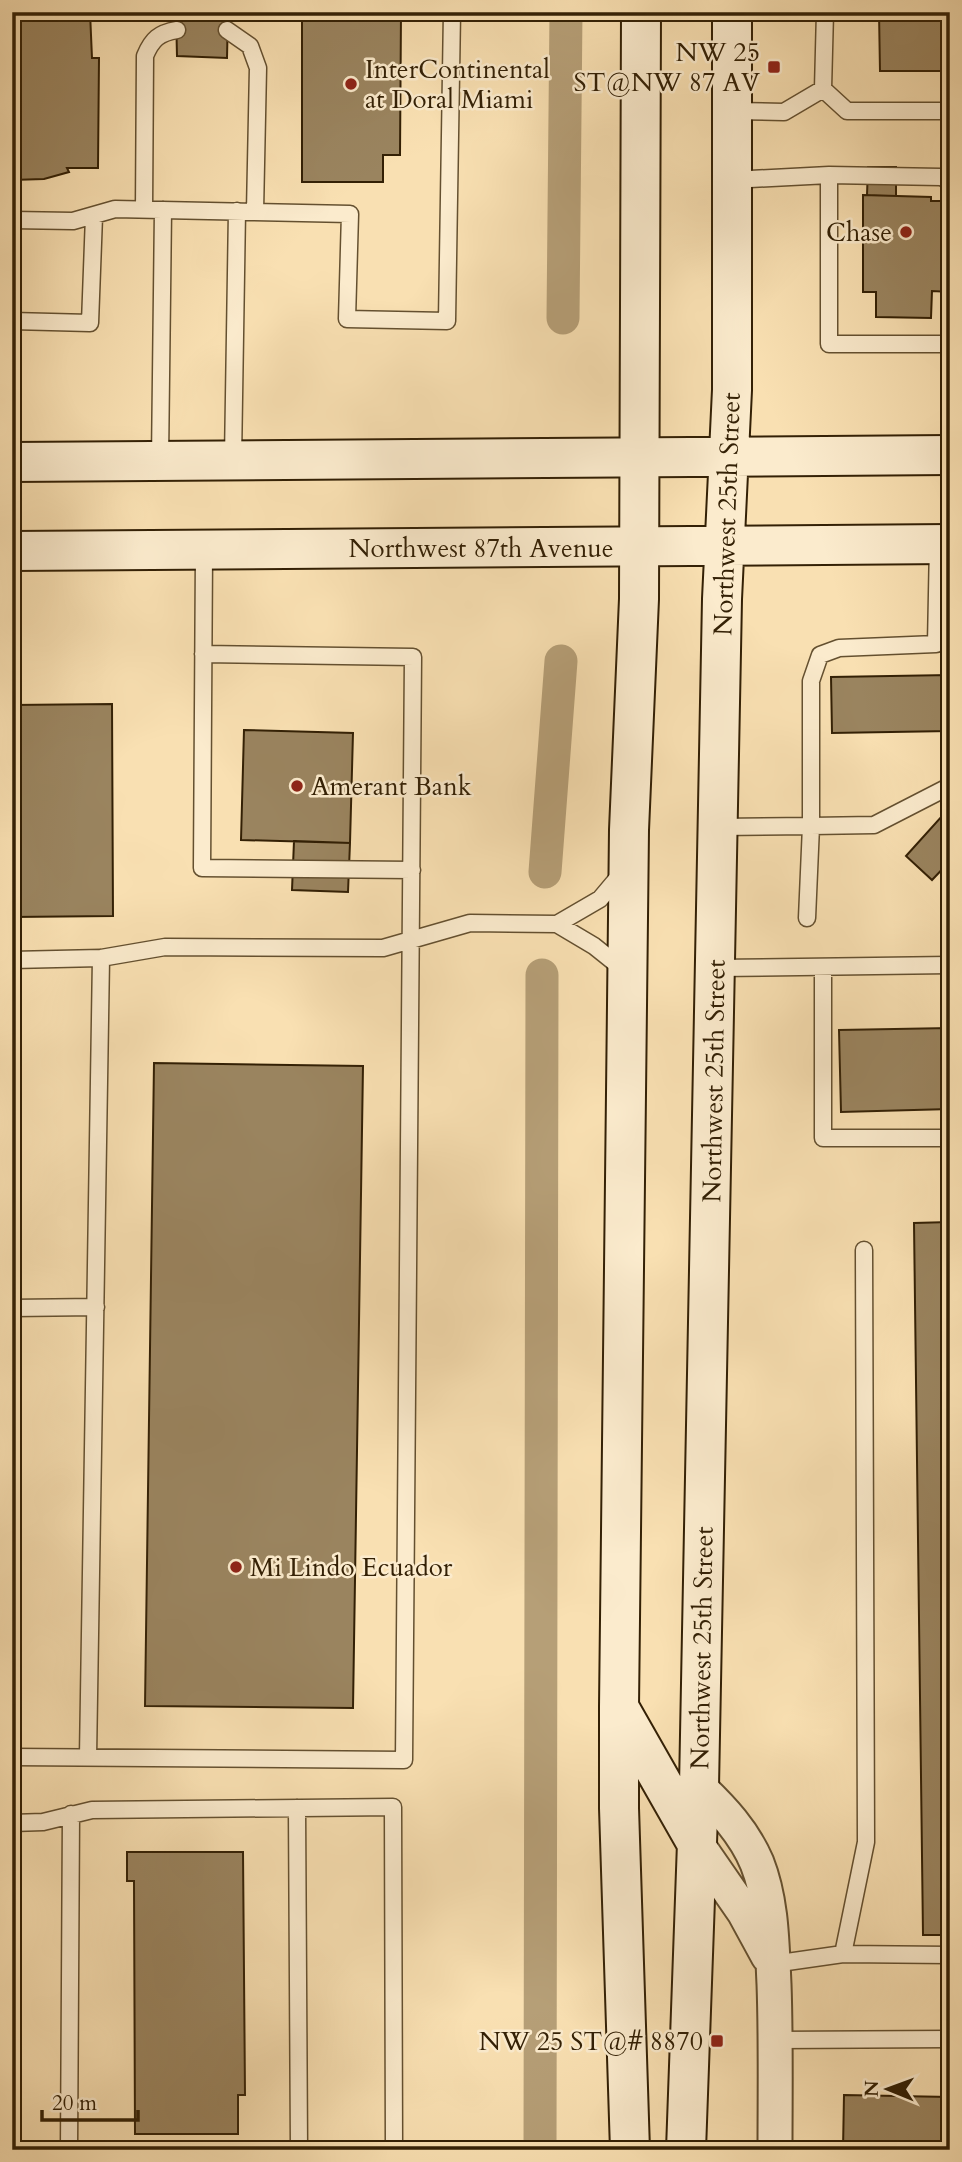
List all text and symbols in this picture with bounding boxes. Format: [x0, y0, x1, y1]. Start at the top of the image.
place label: NW 25 ST@NW 87 AV [574, 35, 761, 100]
place label: InterContinental at Doral Miami [365, 52, 550, 117]
marker: NW 25 ST@NW 87 AV [766, 59, 782, 75]
marker: InterContinental at Doral Miami [343, 76, 359, 92]
place label: Chase [826, 215, 892, 250]
marker: Chase [898, 224, 914, 240]
street label: Northwest 25th Street [705, 392, 749, 636]
street label: Northwest 87th Avenue [348, 531, 614, 566]
place label: Amerant Bank [311, 769, 472, 804]
marker: Amerant Bank [289, 778, 305, 794]
street label: Northwest 25th Street [694, 959, 734, 1203]
street label: Northwest 25th Street [682, 1526, 722, 1770]
place label: Mi Lindo Ecuador [250, 1550, 453, 1585]
marker: Mi Lindo Ecuador [228, 1559, 244, 1575]
place label: NW 25 ST@# 8870 [479, 2024, 703, 2059]
marker: NW 25 ST@# 8870 [709, 2033, 725, 2049]
north arrow [853, 2054, 923, 2124]
scale bar [42, 2078, 138, 2122]
text: N [859, 2080, 885, 2097]
text: 20 m [52, 2089, 97, 2118]

